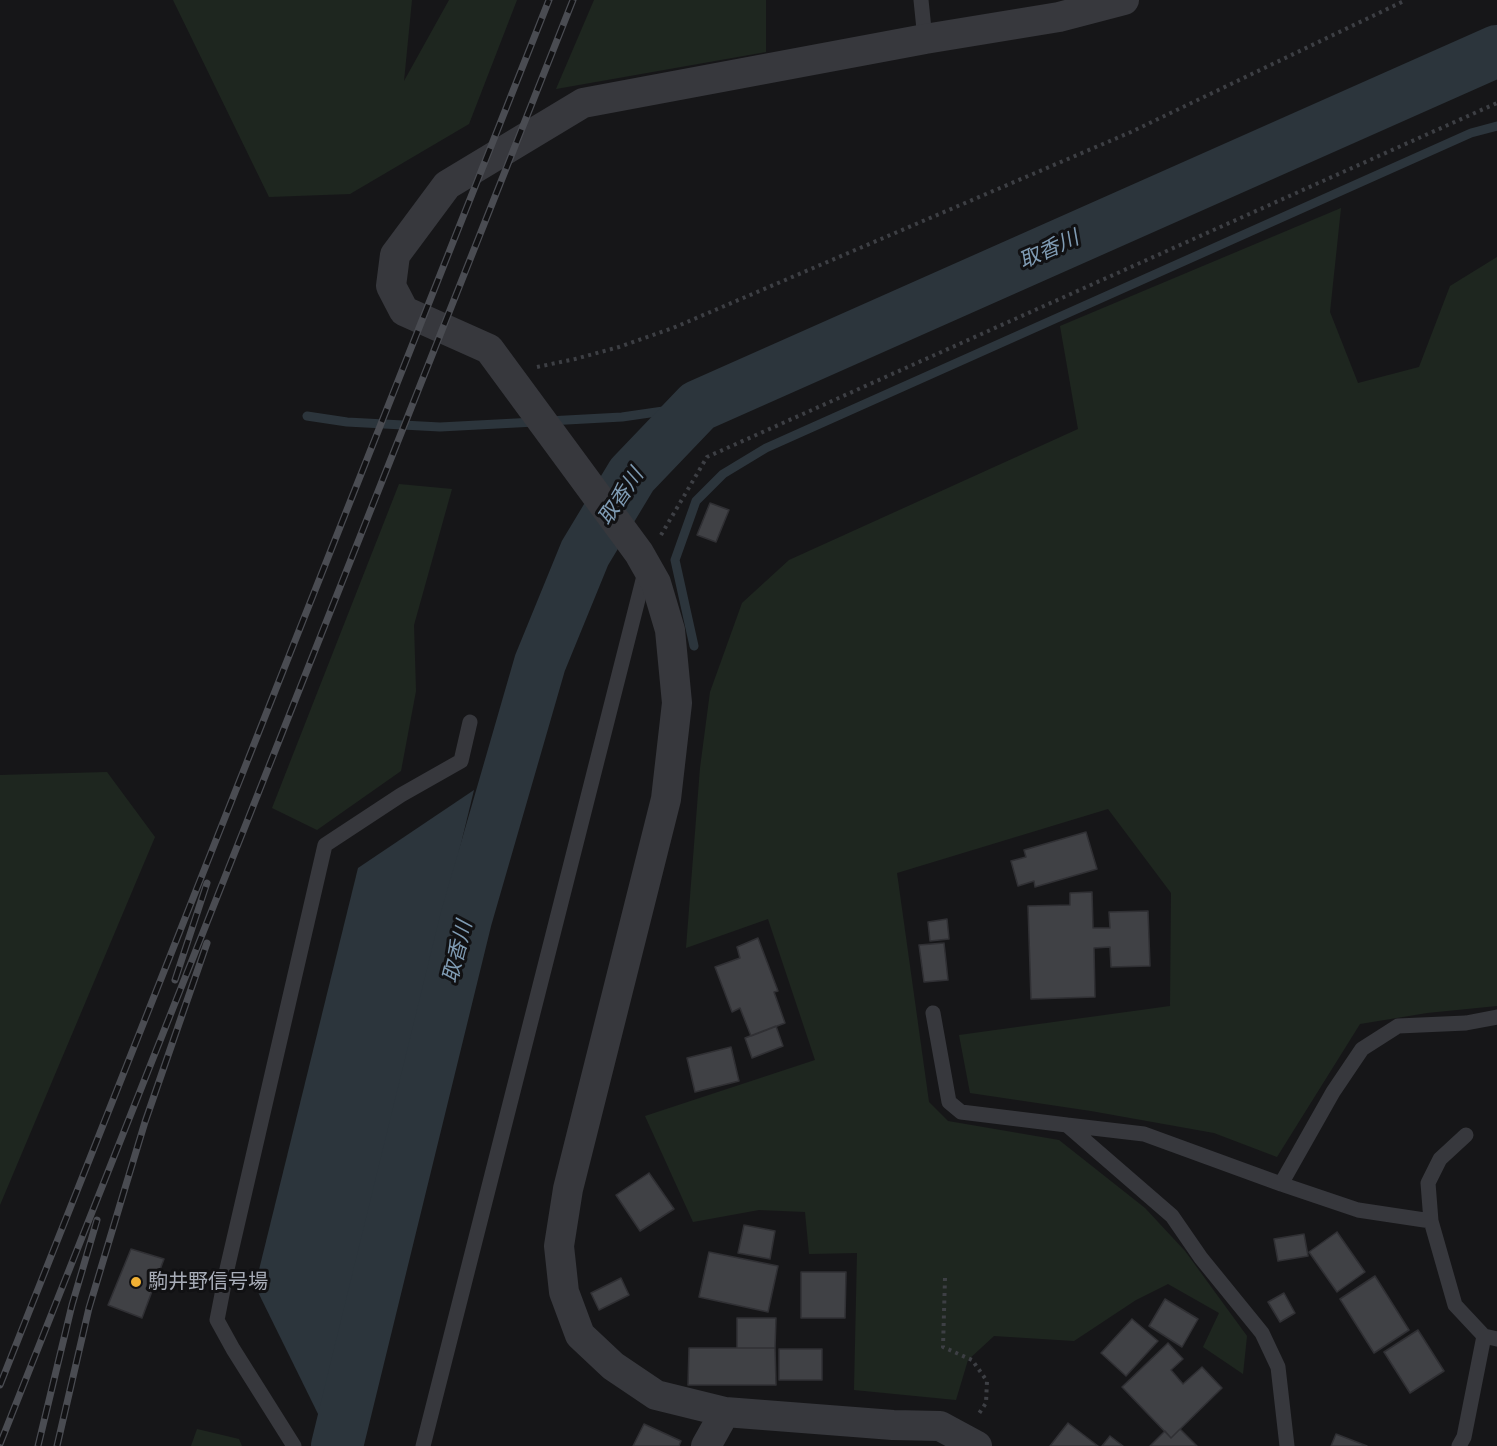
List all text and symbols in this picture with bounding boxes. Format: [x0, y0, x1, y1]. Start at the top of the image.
water label: 取香川 [1015, 226, 1083, 274]
water label: 取香川 [593, 464, 649, 530]
water label: 取香川 [438, 918, 478, 986]
place label: 駒井野信号場 [148, 1270, 268, 1294]
marker: 駒井野信号場 [129, 1275, 143, 1289]

